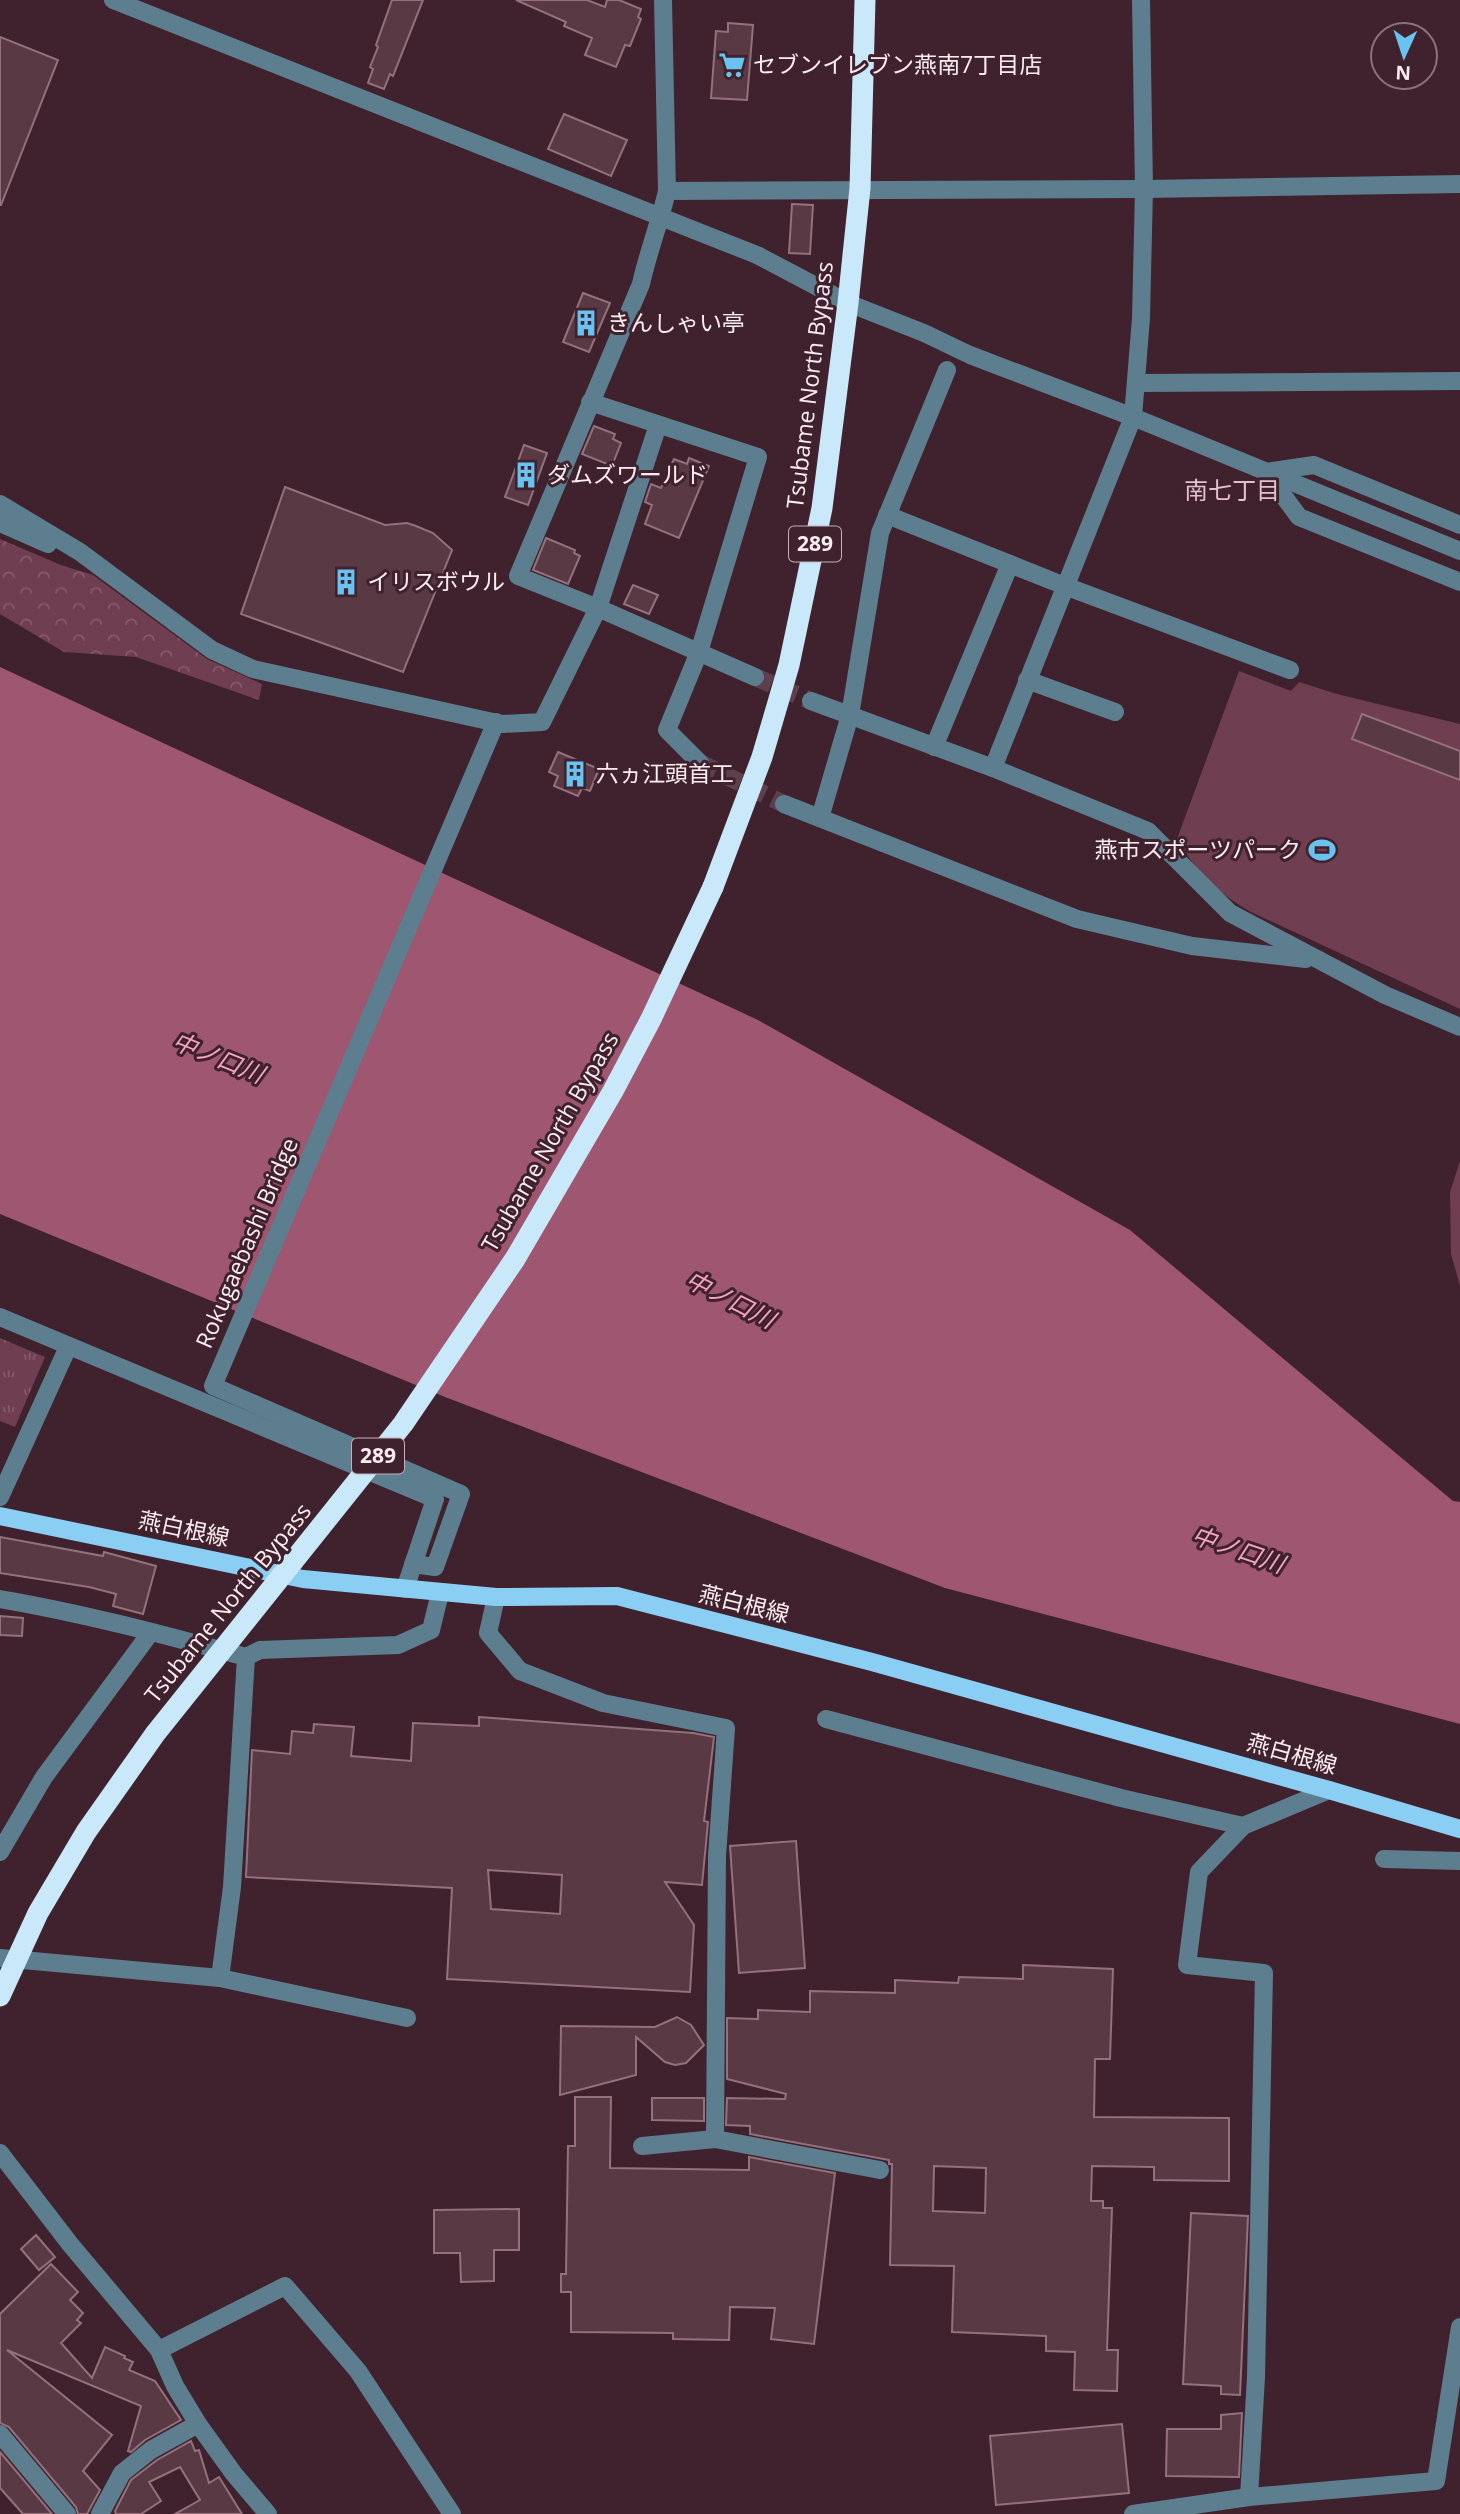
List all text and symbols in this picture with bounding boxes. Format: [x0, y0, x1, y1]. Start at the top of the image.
north arrow [1369, 21, 1439, 91]
place label: セブンイレブン燕南7丁目店 [753, 48, 1042, 80]
supermarket icon: セブンイレブン燕南7丁目店 [717, 50, 747, 80]
text: N [1395, 60, 1412, 86]
street label: Tsubame North Bypass [778, 259, 840, 510]
place label: きんしゃい亭 [607, 306, 745, 338]
building icon: きんしゃい亭 [571, 308, 601, 338]
place label: ダムズワールド [547, 458, 708, 490]
building icon: ダムズワールド [511, 460, 541, 490]
district label: 南七丁目 [1184, 473, 1280, 506]
road number: 289 [789, 526, 841, 562]
place label: イリスボウル [367, 565, 505, 597]
building icon: イリスボウル [331, 567, 361, 597]
place label: 六ヵ江頭首工 [596, 757, 734, 789]
building icon: 六ヵ江頭首工 [560, 759, 590, 789]
place label: 燕市スポーツパーク [1094, 833, 1301, 865]
sports icon: 燕市スポーツパーク [1307, 835, 1337, 865]
water label: 中ノ口川 [168, 1023, 272, 1091]
street label: Tsubame North Bypass [473, 1026, 625, 1257]
street label: Rokugaebashi Bridge [187, 1132, 305, 1353]
water label: 中ノ口川 [680, 1262, 784, 1337]
road number: 289 [352, 1438, 404, 1474]
street label: Tsubame North Bypass [137, 1496, 318, 1709]
street label: 燕白根線 [136, 1503, 233, 1553]
water label: 中ノ口川 [1188, 1517, 1292, 1581]
street label: 燕白根線 [696, 1576, 793, 1630]
street label: 燕白根線 [1244, 1725, 1341, 1781]

